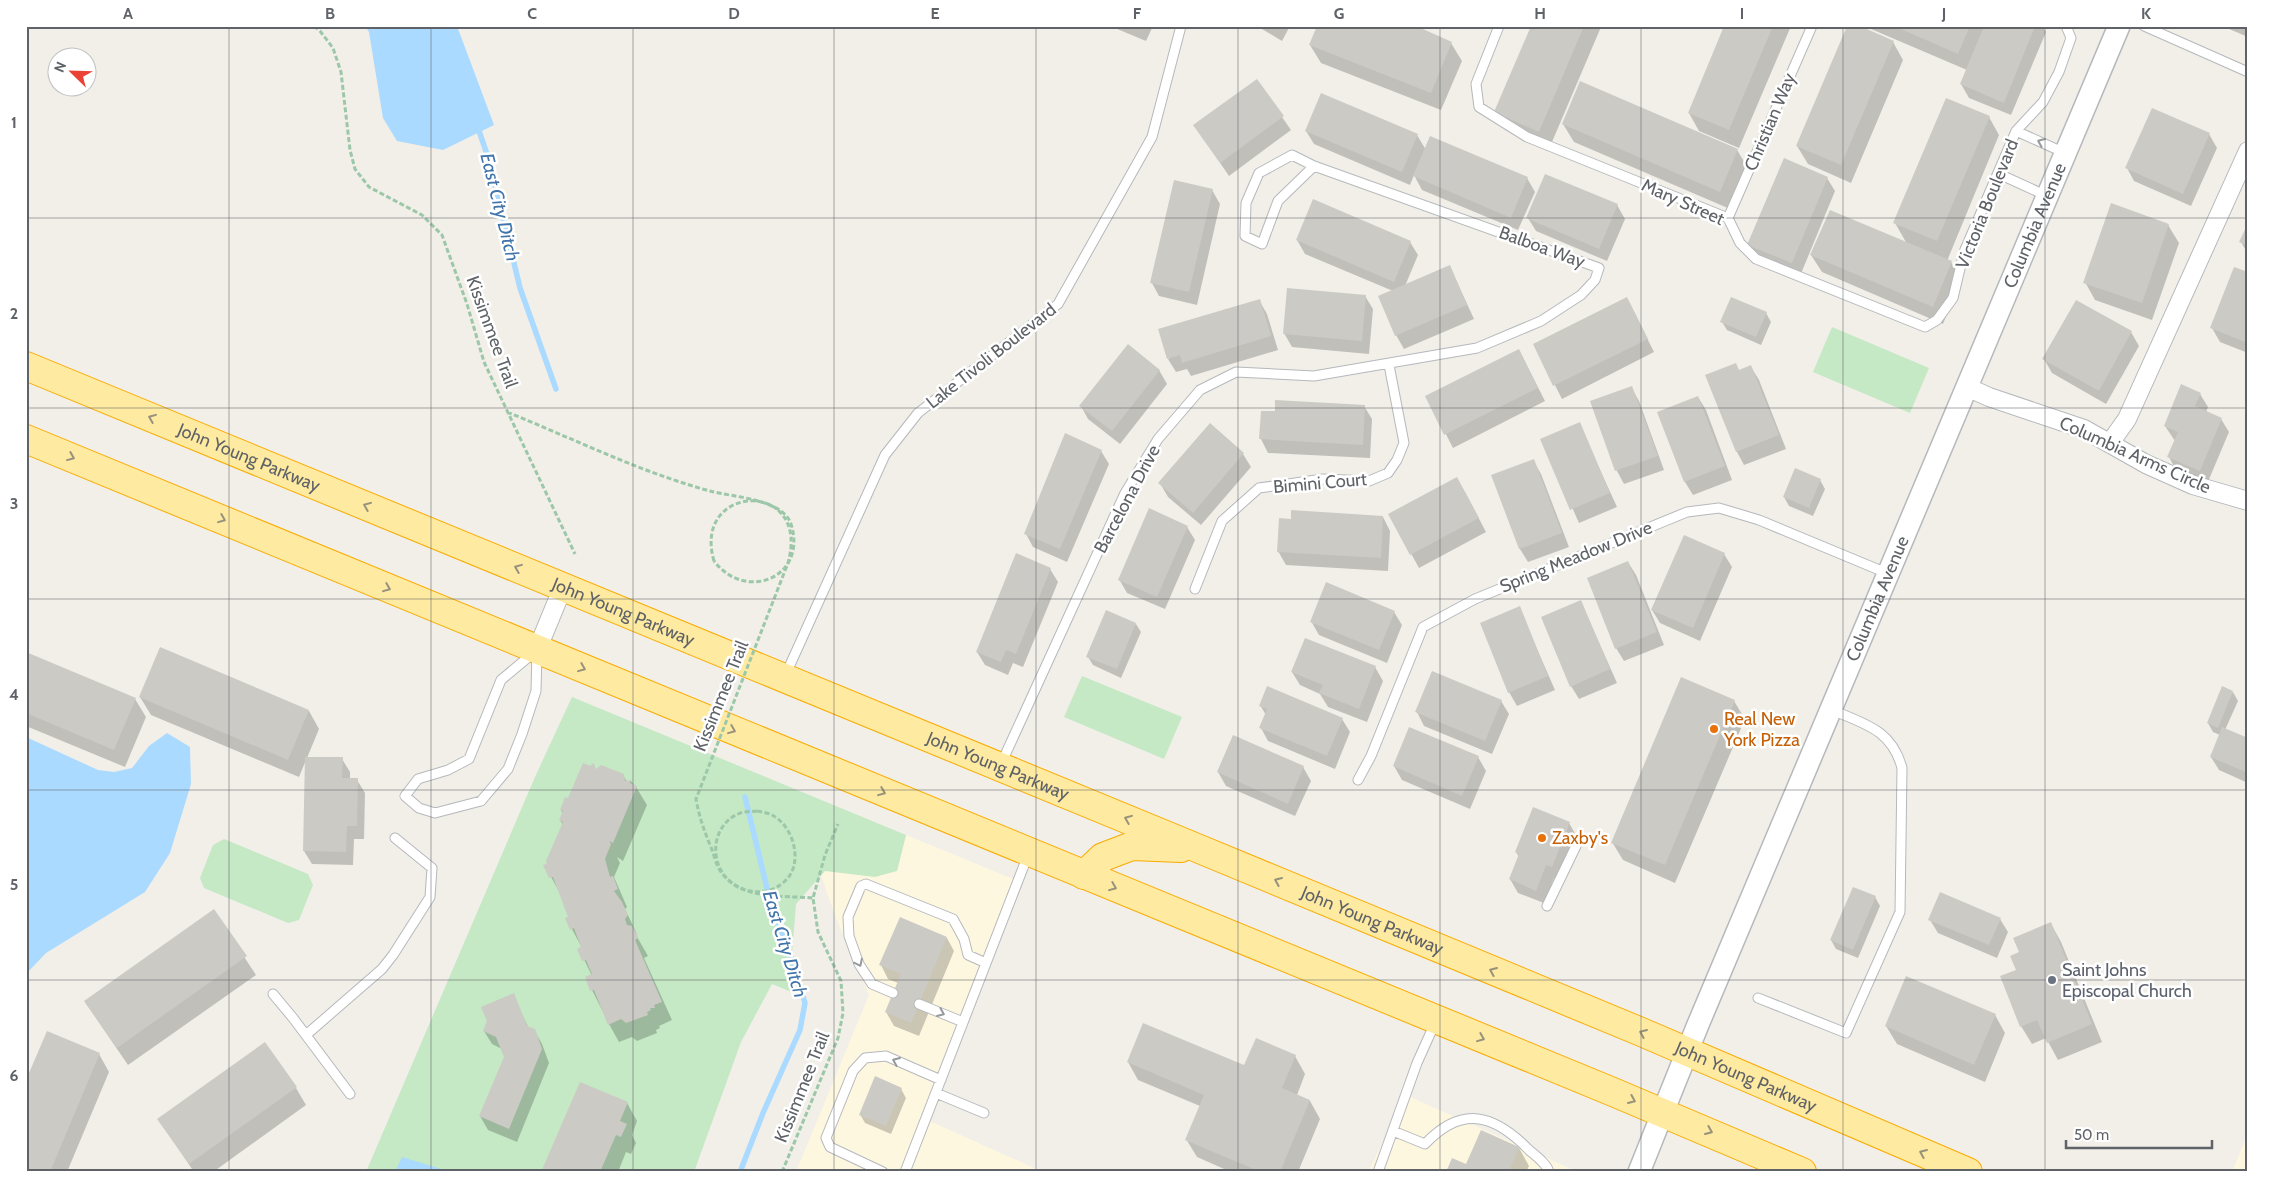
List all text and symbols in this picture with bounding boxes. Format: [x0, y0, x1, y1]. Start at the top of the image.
text: A [123, 4, 133, 23]
text: B [325, 4, 335, 23]
text: C [527, 4, 537, 23]
text: D [728, 4, 740, 23]
text: E [930, 4, 940, 23]
text: F [1133, 4, 1142, 23]
text: G [1334, 4, 1344, 23]
text: H [1534, 4, 1546, 23]
text: I [1740, 4, 1744, 23]
text: J [1941, 4, 1946, 23]
text: K [2141, 4, 2151, 23]
north arrow [48, 48, 98, 98]
text: N [50, 59, 70, 75]
street label: Christian Way [1740, 70, 1800, 174]
text: 1 [11, 113, 17, 132]
street label: Victoria Boulevard [1951, 136, 2023, 272]
one-way arrow [2037, 138, 2046, 149]
water label: East City Ditch [475, 151, 525, 263]
street label: Columbia Avenue [1999, 160, 2071, 291]
street label: Mary Street [1638, 174, 1728, 230]
street label: Balboa Way [1496, 221, 1588, 273]
street label: Kissimmee Trail [462, 273, 523, 392]
street label: Lake Tivoli Boulevard [922, 298, 1060, 414]
text: 2 [10, 304, 18, 323]
street label: Columbia Arms Circle [2056, 412, 2214, 498]
one-way arrow [149, 413, 157, 423]
street label: John Young Parkway [173, 418, 323, 497]
street label: Barcelona Drive [1089, 441, 1165, 557]
one-way arrow [66, 451, 75, 462]
street label: Bimini Court [1272, 468, 1368, 498]
text: 3 [10, 494, 18, 513]
one-way arrow [363, 502, 372, 513]
one-way arrow [217, 514, 225, 524]
street label: Spring Meadow Drive [1497, 516, 1655, 598]
street label: Columbia Avenue [1841, 533, 1914, 665]
one-way arrow [514, 564, 523, 575]
street label: John Young Parkway [548, 572, 698, 651]
one-way arrow [382, 581, 391, 592]
street label: Kissimmee Trail [689, 637, 753, 755]
one-way arrow [577, 662, 586, 672]
text: 4 [9, 685, 19, 704]
place label: Real New York Pizza [1723, 708, 1800, 751]
marker: Real New York Pizza [1708, 723, 1720, 735]
one-way arrow [727, 724, 736, 734]
street label: John Young Parkway [922, 727, 1072, 805]
one-way arrow [877, 786, 886, 796]
one-way arrow [1124, 815, 1133, 826]
place label: Zaxby's [1552, 827, 1608, 849]
marker: Zaxby's [1536, 832, 1548, 844]
text: 5 [10, 875, 18, 894]
one-way arrow [1274, 877, 1283, 888]
street label: John Young Parkway [1297, 881, 1447, 960]
one-way arrow [1109, 882, 1117, 892]
water label: East City Ditch [758, 888, 812, 1000]
one-way arrow [853, 958, 864, 967]
place label: Saint Johns Episcopal Church [2062, 959, 2192, 1002]
one-way arrow [1489, 966, 1498, 977]
marker: Saint Johns Episcopal Church [2046, 974, 2058, 986]
one-way arrow [936, 1007, 945, 1017]
street label: Kissimmee Trail [770, 1028, 834, 1146]
one-way arrow [1639, 1029, 1648, 1039]
one-way arrow [1477, 1032, 1485, 1042]
street label: John Young Parkway [1671, 1036, 1820, 1117]
one-way arrow [892, 1056, 901, 1067]
text: 6 [10, 1066, 19, 1085]
one-way arrow [1627, 1093, 1636, 1104]
scale bar [2066, 1118, 2213, 1150]
one-way arrow [1704, 1125, 1713, 1136]
text: 50 m [2074, 1126, 2109, 1144]
one-way arrow [1919, 1148, 1928, 1159]

